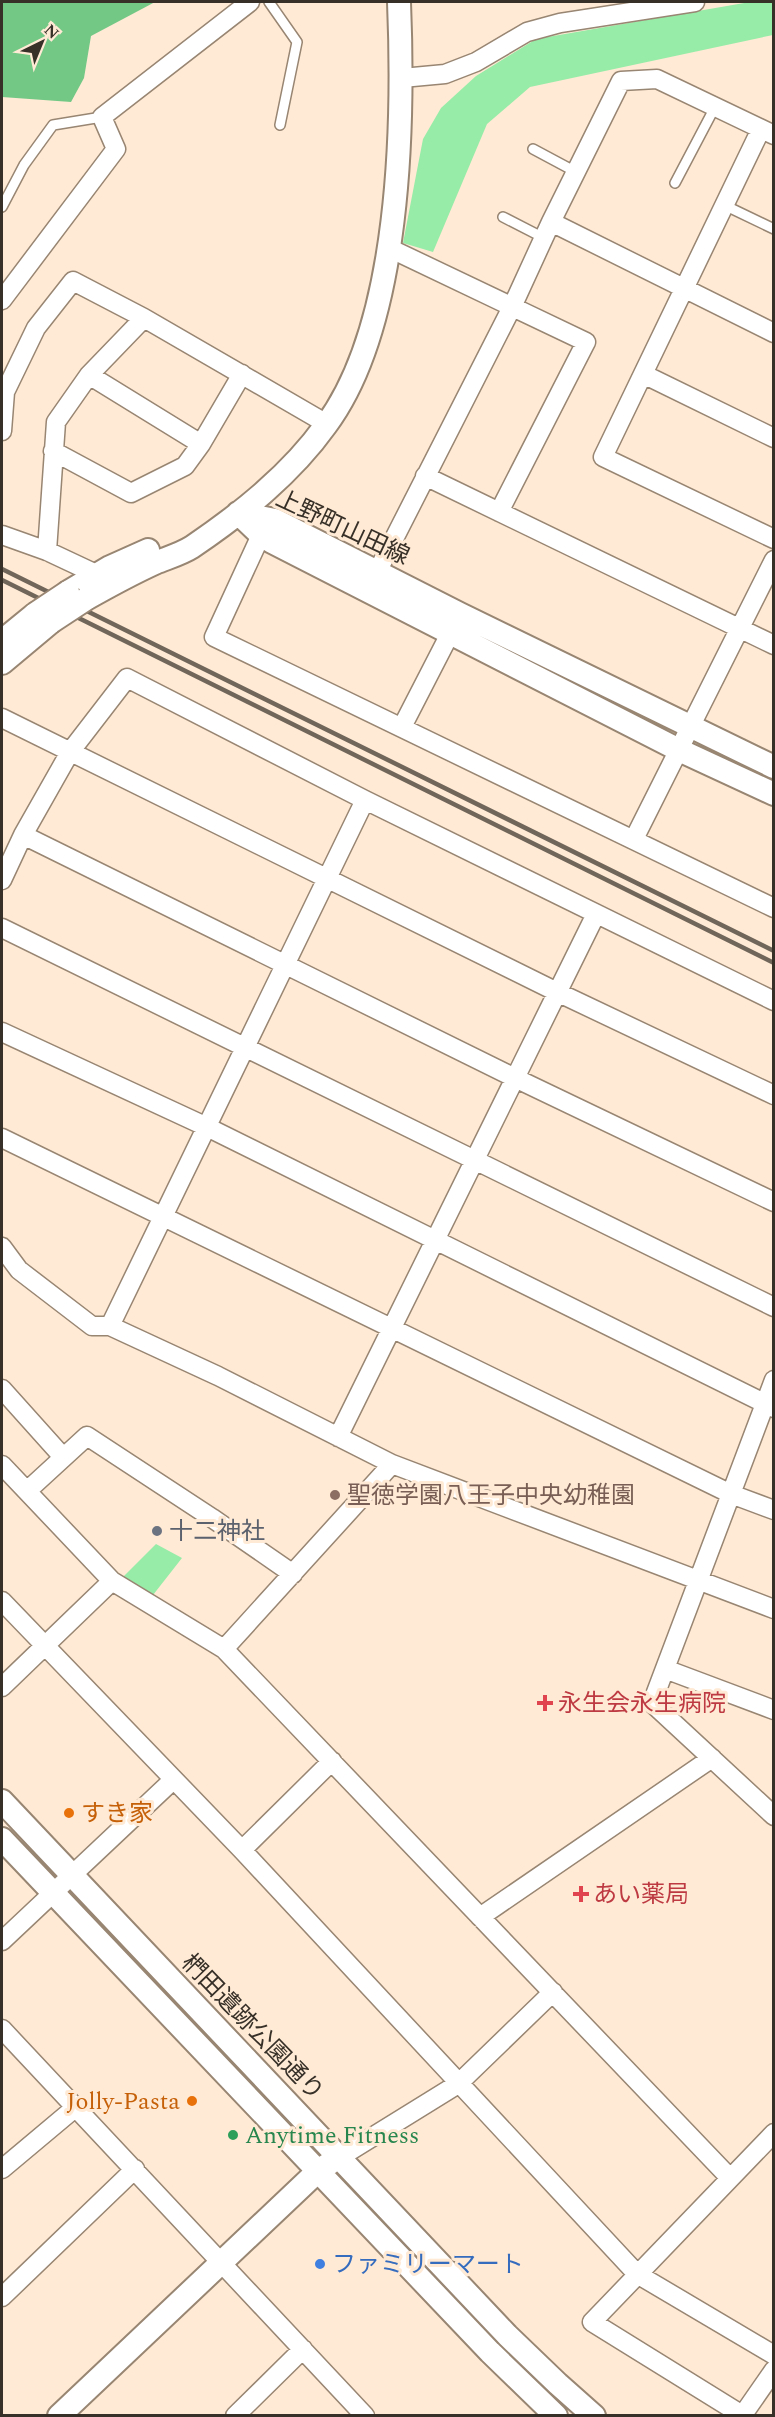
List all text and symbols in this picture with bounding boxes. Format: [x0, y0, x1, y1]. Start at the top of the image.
north arrow [12, 12, 72, 72]
text: N [39, 19, 65, 45]
street label: 上野町山田線 [270, 481, 415, 575]
place label: 聖徳学園八王子中央幼稚園 [347, 1478, 635, 1514]
marker: 聖徳学園八王子中央幼稚園 [328, 1488, 342, 1502]
place label: 十二神社 [169, 1514, 265, 1550]
marker: 十二神社 [150, 1524, 164, 1538]
place label: 永生会永生病院 [558, 1686, 726, 1722]
marker: 永生会永生病院 [536, 1694, 554, 1712]
place label: すき家 [81, 1796, 153, 1832]
marker: すき家 [62, 1806, 76, 1820]
place label: あい薬局 [593, 1877, 689, 1913]
marker: あい薬局 [574, 1887, 588, 1901]
street label: 椚田遺跡公園通り [173, 1946, 332, 2109]
place label: Jolly-Pasta [67, 2084, 180, 2120]
marker: Jolly-Pasta [185, 2094, 199, 2108]
place label: Anytime Fitness [245, 2118, 419, 2154]
marker: Anytime Fitness [226, 2128, 240, 2142]
place label: ファミリーマート [332, 2247, 524, 2283]
marker: ファミリーマート [313, 2257, 327, 2271]

